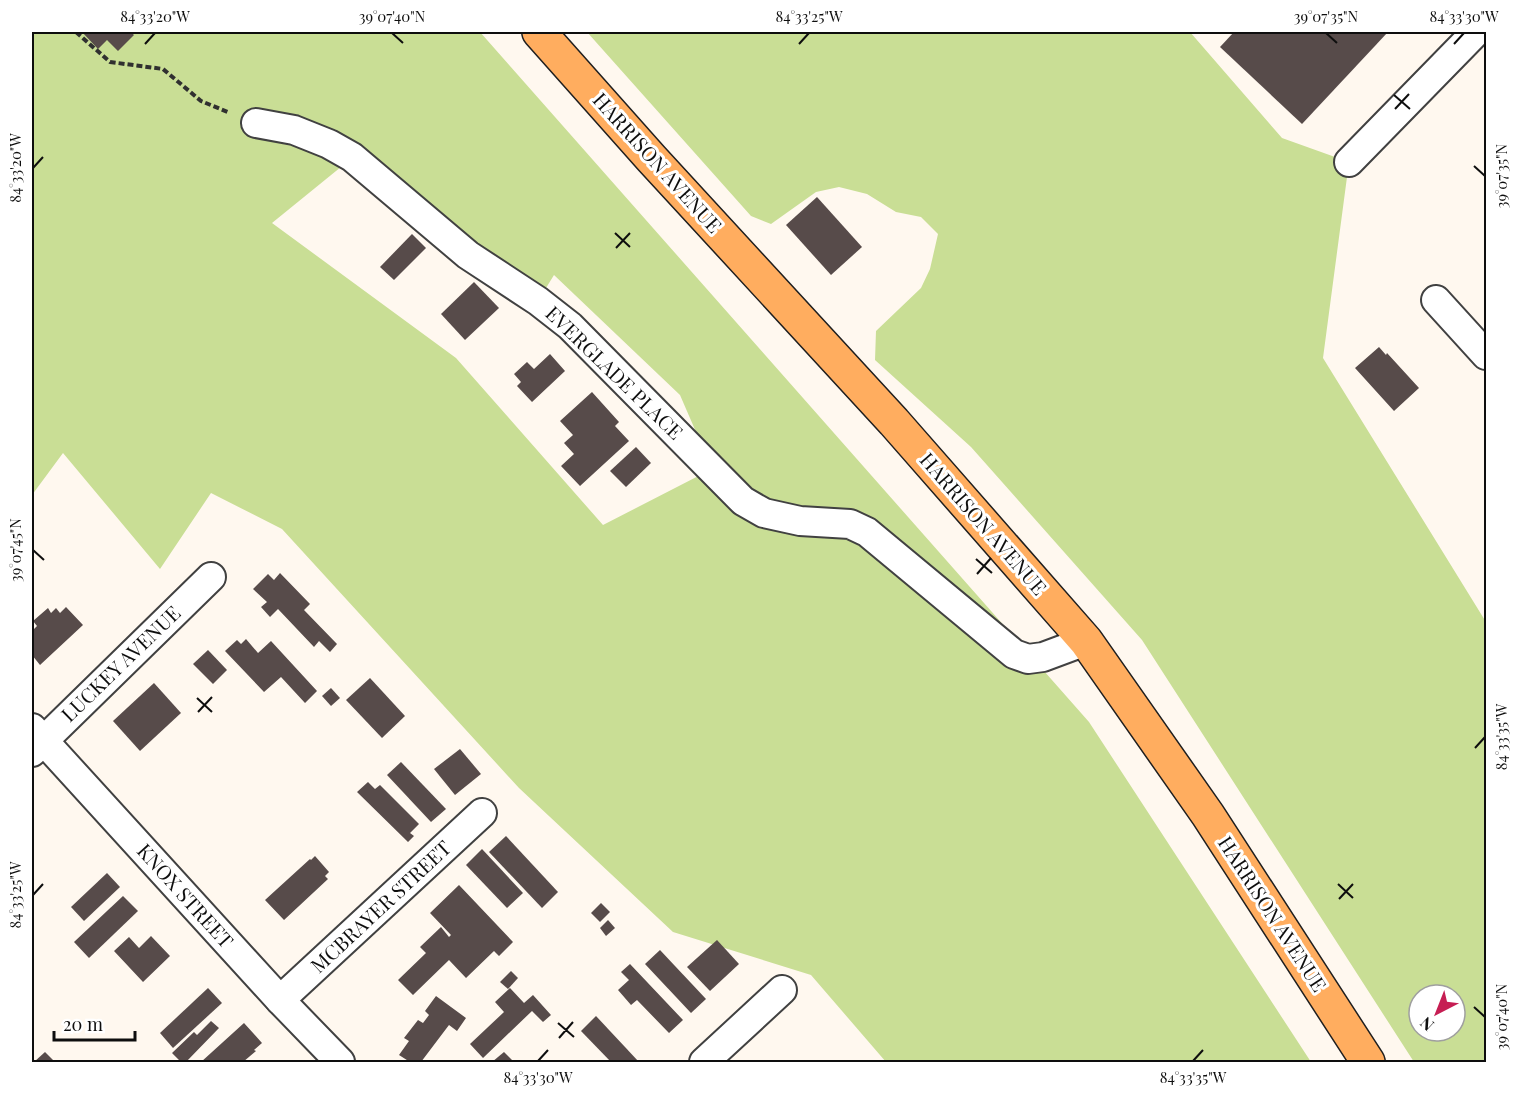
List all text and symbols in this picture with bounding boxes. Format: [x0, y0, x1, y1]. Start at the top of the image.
text: 84°33'20"W [120, 6, 190, 26]
text: 39°07'40"N [359, 6, 426, 26]
text: 84°33'25"W [776, 6, 843, 26]
text: 39°07'35"N [1294, 6, 1359, 26]
text: 84°33'30"W [1429, 6, 1499, 26]
street label: HARRISON AVENUE [588, 86, 728, 238]
text: 84°33'20"W [5, 133, 25, 203]
text: 39°07'35"N [1491, 143, 1511, 208]
street label: EVERGLADE PLACE [540, 299, 690, 445]
street label: HARRISON AVENUE [915, 446, 1053, 600]
text: 39°07'45"N [5, 518, 25, 582]
street label: LUCKEY AVENUE [54, 599, 185, 727]
text: 84°33'35"W [1491, 703, 1511, 770]
street label: HARRISON AVENUE [1213, 830, 1334, 996]
street label: MCBRAYER STREET [304, 834, 456, 978]
street label: KNOX STREET [132, 837, 240, 953]
text: 84°33'25"W [5, 861, 25, 928]
north arrow [1407, 983, 1467, 1043]
text: 39°07'40"N [1491, 983, 1511, 1050]
scale bar [54, 1004, 135, 1042]
text: 20 m [63, 1012, 103, 1036]
text: N [1415, 1013, 1438, 1036]
text: 84°33'30"W [503, 1067, 573, 1087]
text: 84°33'35"W [1160, 1067, 1227, 1087]

